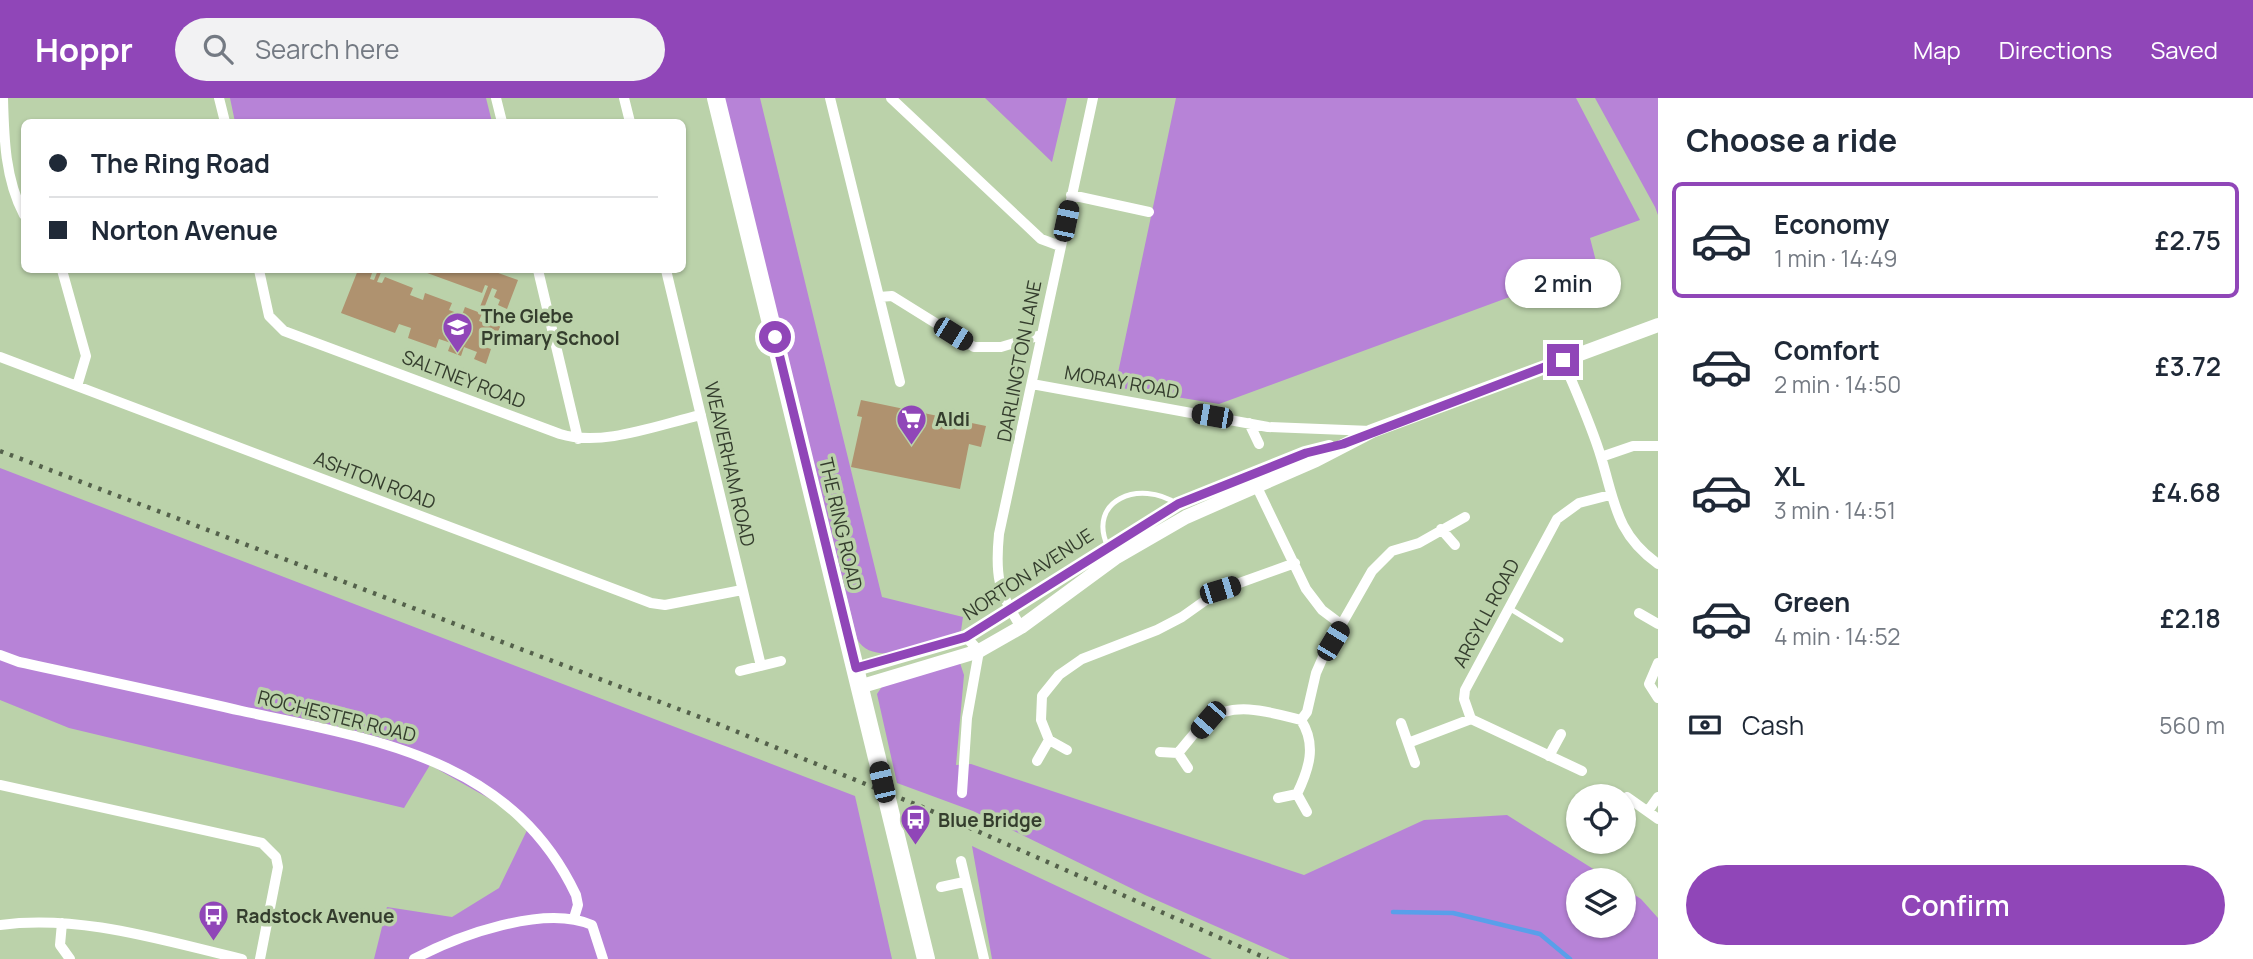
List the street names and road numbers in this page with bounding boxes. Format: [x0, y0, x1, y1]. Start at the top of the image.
street label: DARLINGTON LANE [991, 278, 1047, 444]
street label: SALTNEY ROAD [398, 343, 530, 415]
street label: MORAY ROAD [1062, 359, 1182, 405]
street label: WEAVERHAM ROAD [698, 379, 762, 549]
street label: ASHTON ROAD [310, 445, 440, 515]
street label: THE RING ROAD [813, 455, 869, 593]
street label: NORTON AVENUE [958, 522, 1098, 626]
street label: ARGYLL ROAD [1446, 554, 1526, 672]
street label: ROCHESTER ROAD [255, 684, 419, 748]

